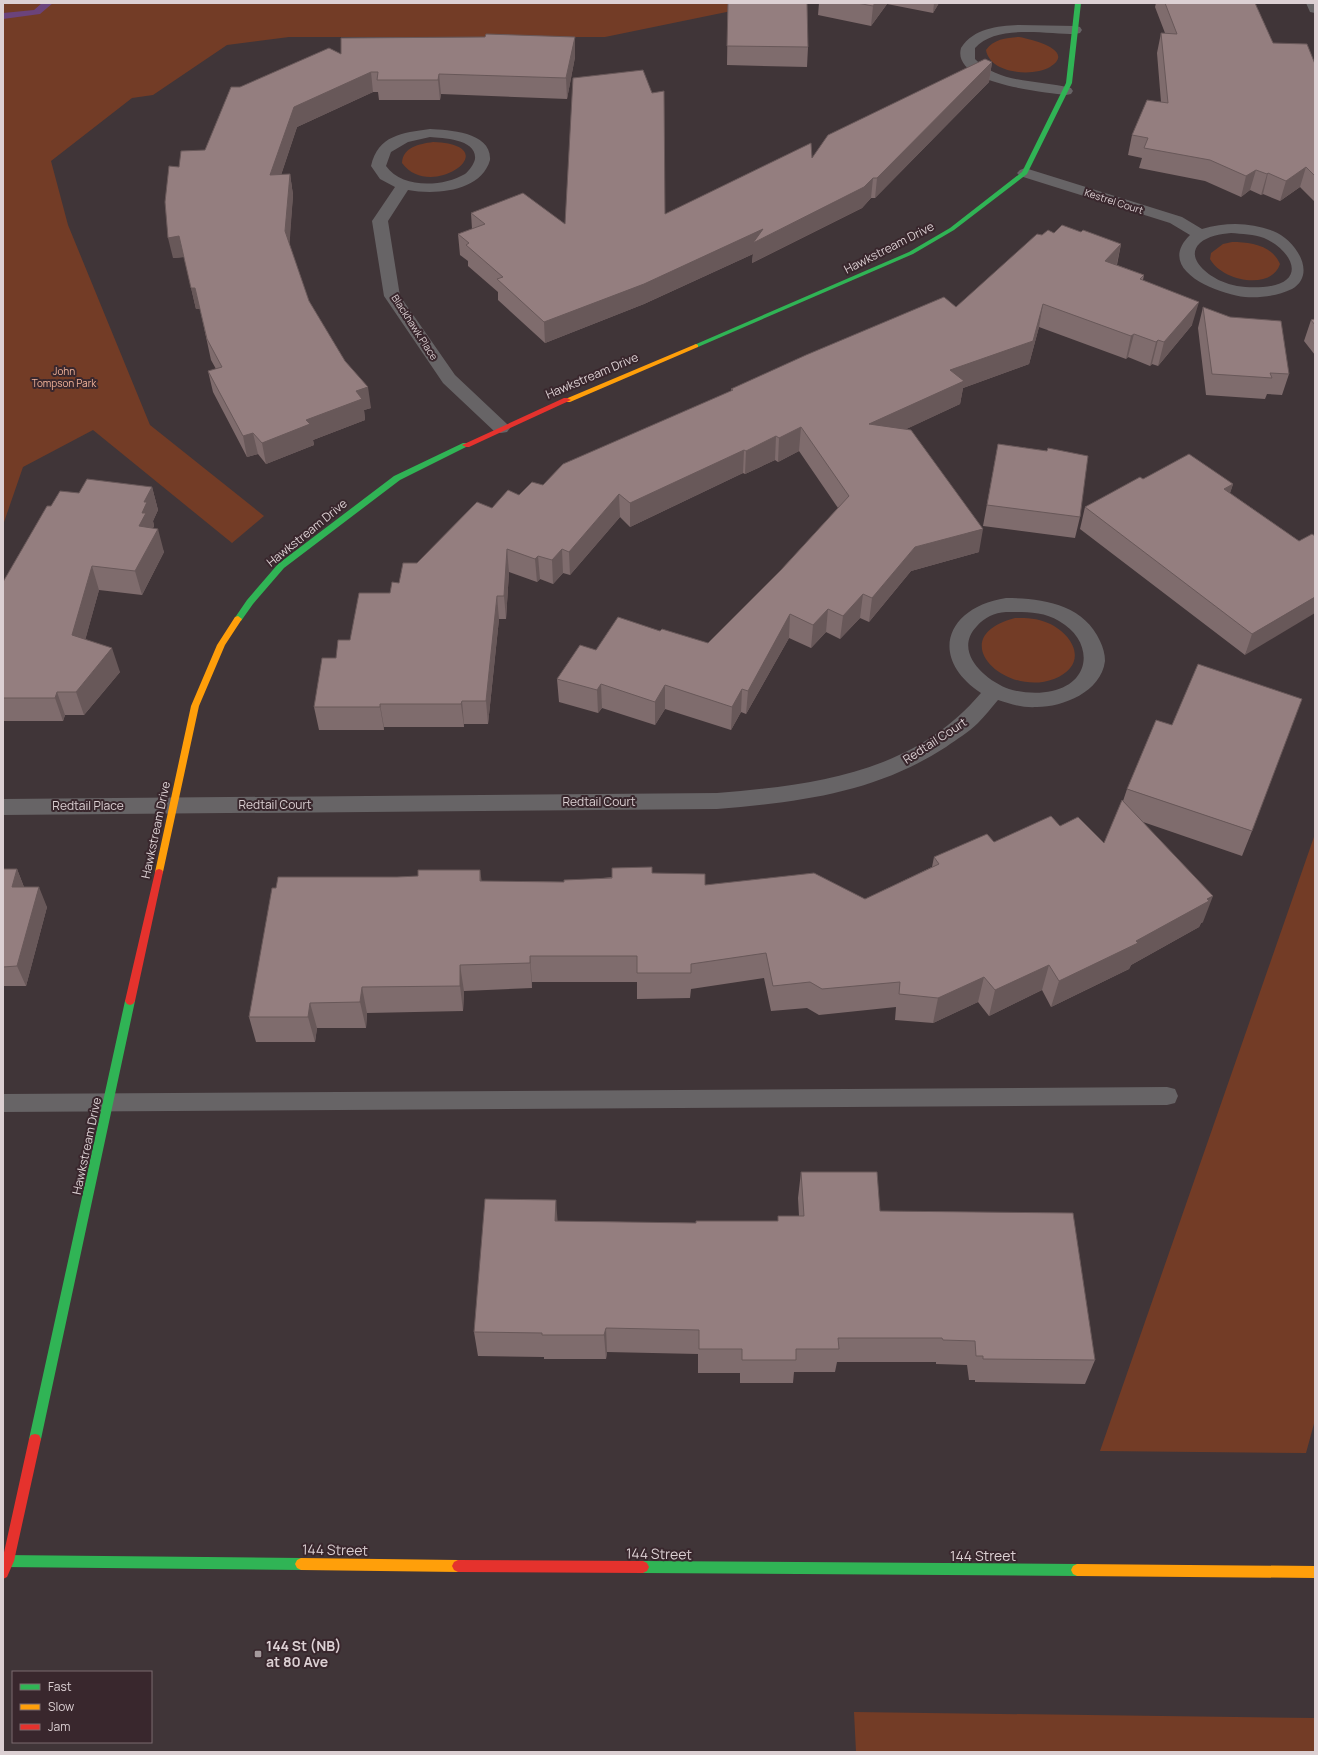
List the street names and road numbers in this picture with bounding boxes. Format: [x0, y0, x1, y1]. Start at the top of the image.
street label: Kestrel Court [1083, 185, 1145, 217]
street label: Hawkstream Drive [841, 217, 937, 278]
street label: Blackhawk Place [389, 291, 442, 363]
street label: Hawkstream Drive [543, 348, 641, 403]
street label: Hawkstream Drive [263, 495, 351, 570]
street label: Redtail Court [899, 713, 970, 768]
street label: Hawkstream Drive [137, 780, 174, 880]
street label: Redtail Court [562, 793, 636, 810]
street label: Redtail Court [238, 796, 312, 813]
street label: Redtail Place [52, 797, 124, 814]
street label: Hawkstream Drive [68, 1096, 105, 1196]
street label: 144 Street [302, 1539, 369, 1560]
street label: 144 Street [626, 1543, 693, 1564]
street label: 144 Street [950, 1546, 1016, 1565]

